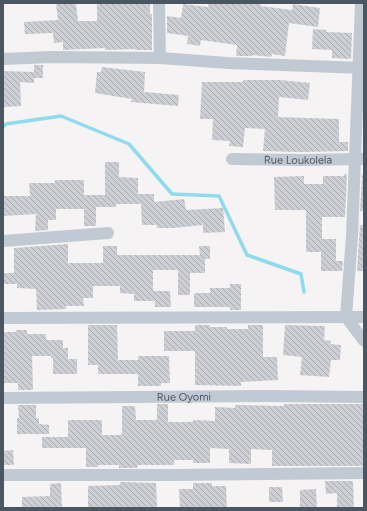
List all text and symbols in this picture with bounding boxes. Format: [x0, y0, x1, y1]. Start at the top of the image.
street label: Rue Loukolela [264, 153, 332, 167]
street label: Rue Oyomi [157, 390, 211, 403]

